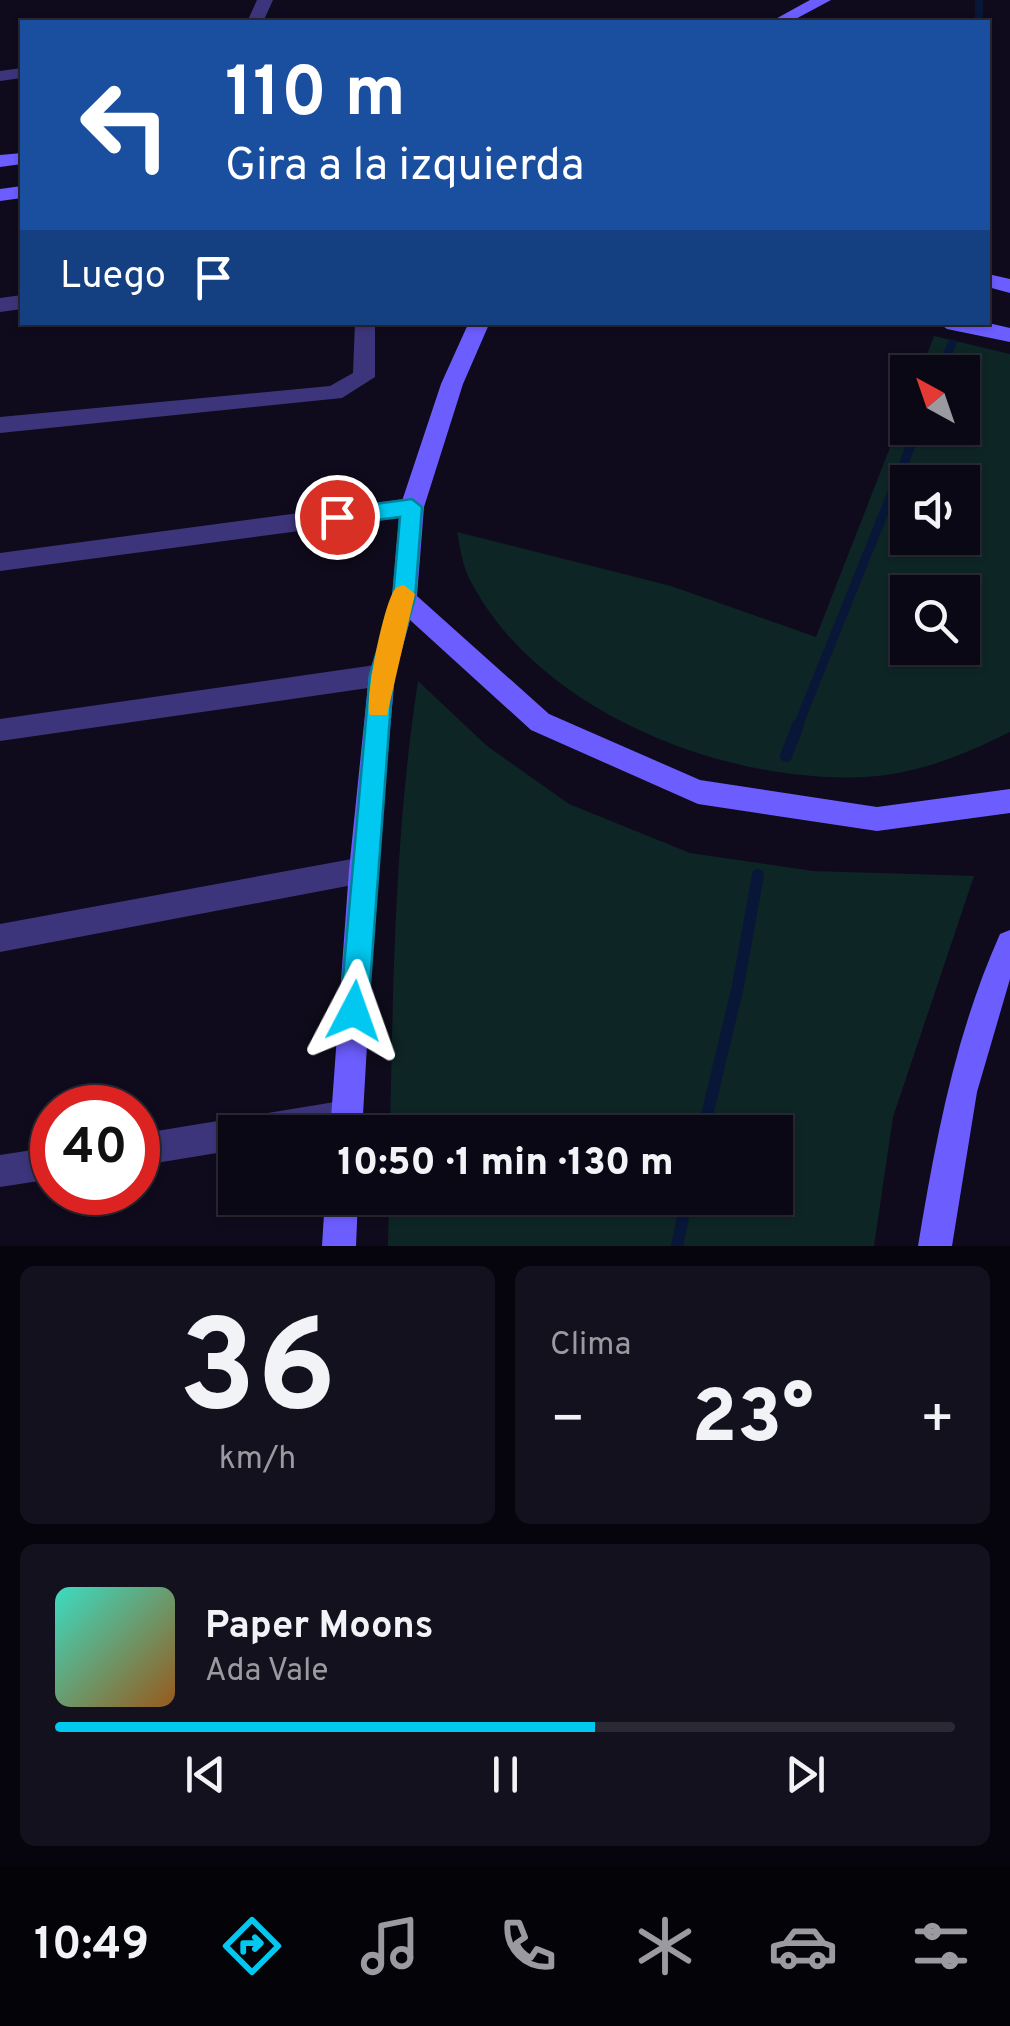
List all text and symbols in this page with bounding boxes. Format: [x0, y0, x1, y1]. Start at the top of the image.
text: 110 m [225, 52, 406, 141]
icon: left [60, 60, 190, 190]
text: Gira a la izquierda [225, 139, 584, 196]
icon: arrive [186, 250, 241, 305]
text: Luego [60, 253, 166, 302]
north arrow [890, 355, 980, 445]
map controls [890, 355, 980, 665]
button: sound [890, 465, 980, 555]
pin [295, 475, 380, 560]
icon: arrive [310, 490, 365, 545]
button: search [890, 575, 980, 665]
position arrow [302, 959, 406, 1063]
speed limit sign: 40 [30, 1085, 160, 1215]
text: 10:50 · 1 min · 130 m [337, 1140, 674, 1189]
text: 36 [179, 1292, 336, 1457]
text: Clima [550, 1326, 631, 1366]
text: 23° [691, 1374, 814, 1469]
text: − [550, 1387, 585, 1457]
text: + [920, 1387, 955, 1457]
text: km/h [219, 1440, 296, 1480]
text: Paper Moons [205, 1603, 434, 1652]
text: Ada Vale [205, 1652, 329, 1692]
icon: previous [178, 1747, 233, 1802]
icon: pause [478, 1747, 533, 1802]
icon: next [778, 1747, 833, 1802]
icon: directions [217, 1911, 287, 1981]
icon: music [355, 1911, 425, 1981]
icon: phone [493, 1911, 563, 1981]
icon: climate [630, 1911, 700, 1981]
icon: car [768, 1911, 838, 1981]
icon: filters [906, 1911, 976, 1981]
text: 10:49 [34, 1918, 149, 1975]

